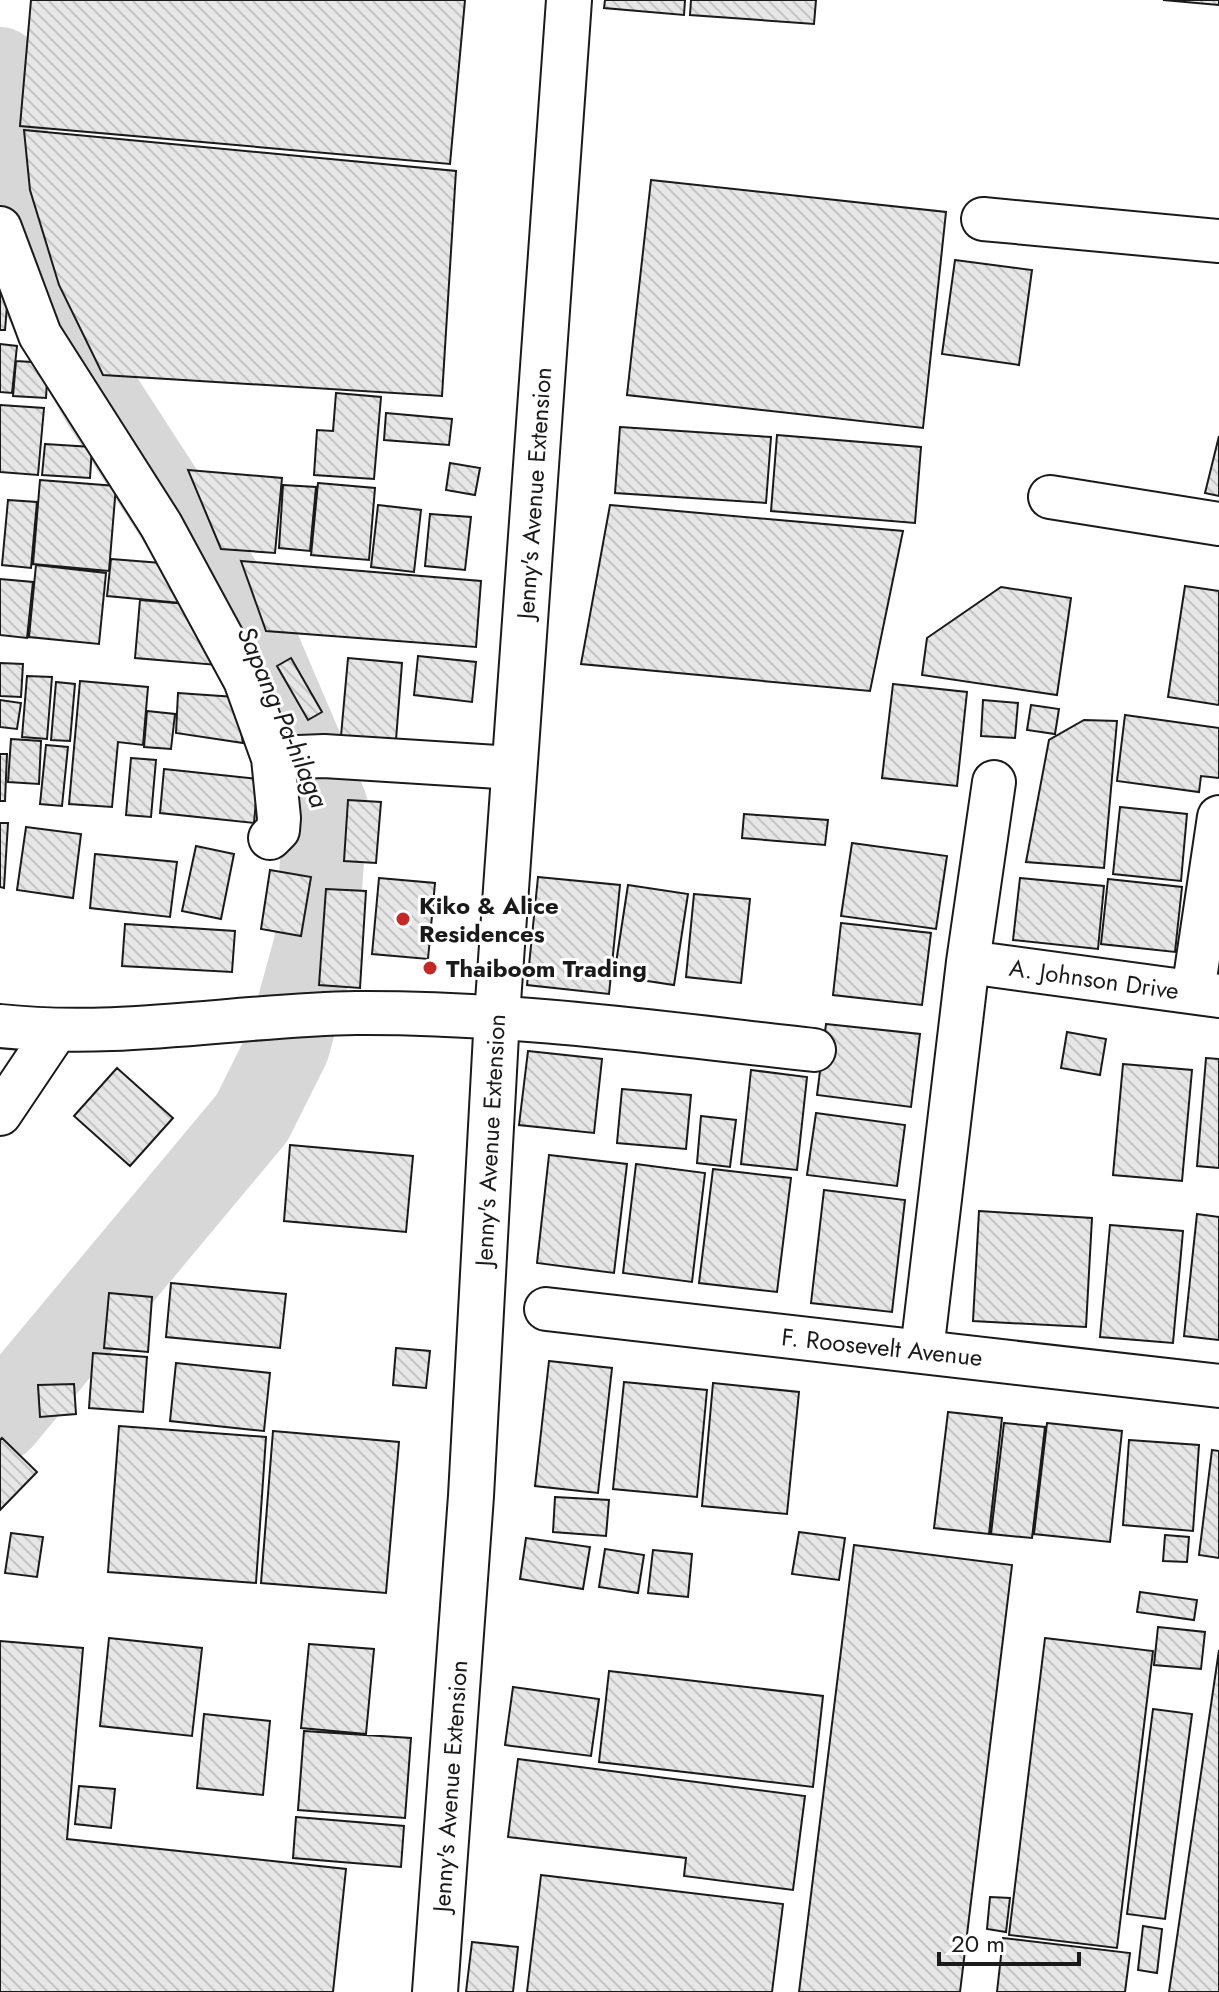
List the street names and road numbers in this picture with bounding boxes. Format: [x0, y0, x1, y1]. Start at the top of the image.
street label: Jenny's Avenue Extension [508, 366, 560, 623]
street label: A. Johnson Drive [1007, 950, 1181, 1008]
street label: Jenny's Avenue Extension [466, 1013, 514, 1270]
street label: F. Roosevelt Avenue [780, 1319, 984, 1375]
street label: Jenny's Avenue Extension [424, 1659, 476, 1916]

